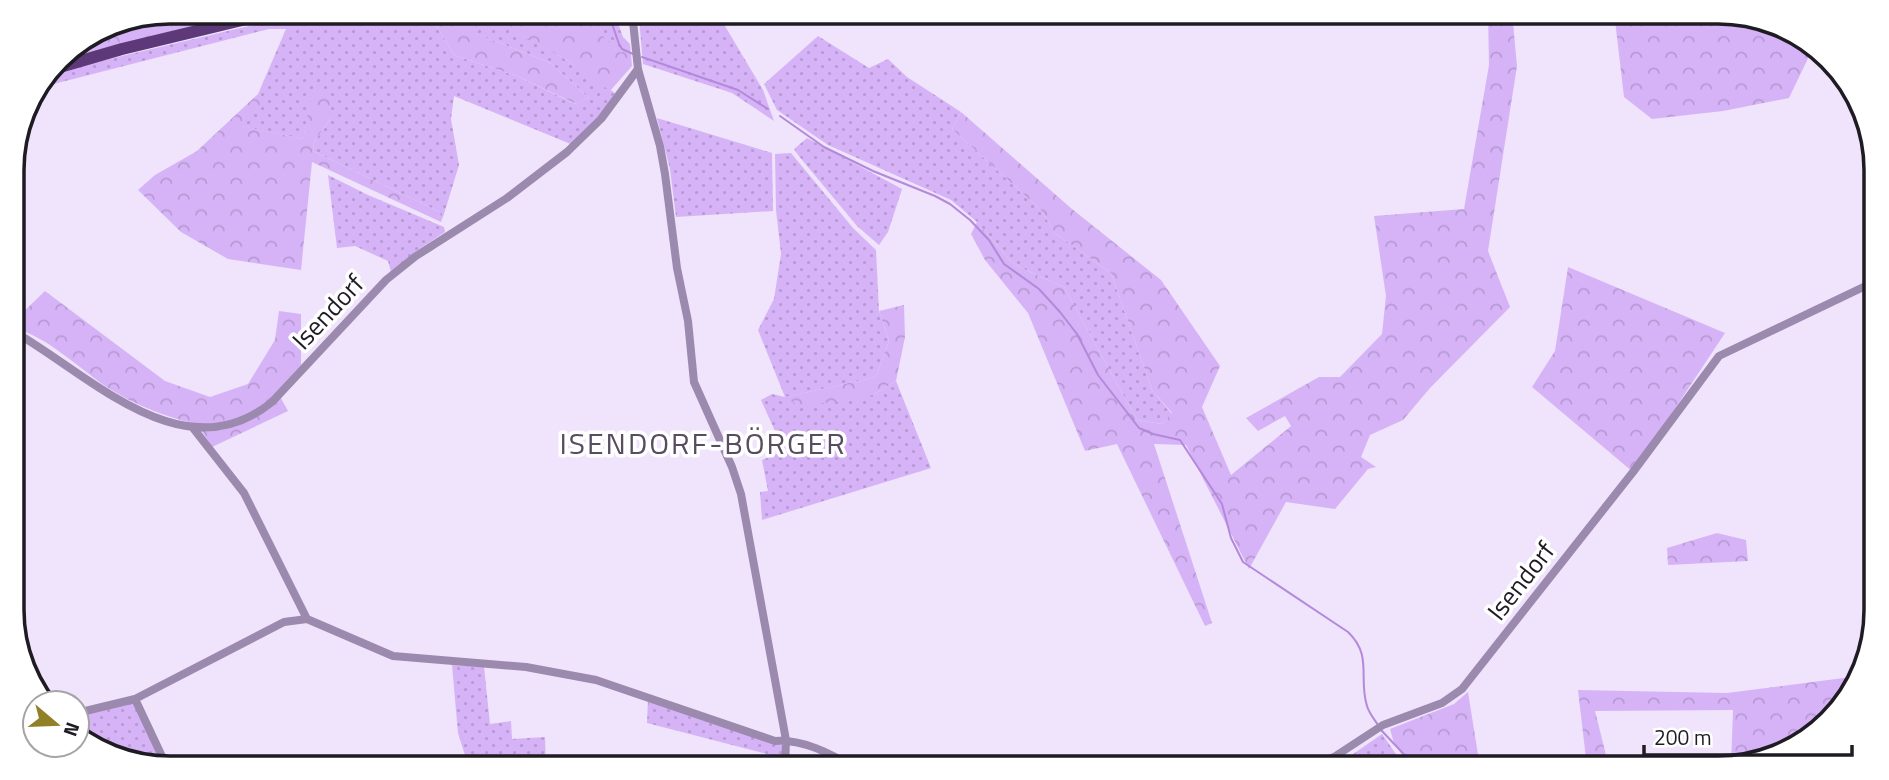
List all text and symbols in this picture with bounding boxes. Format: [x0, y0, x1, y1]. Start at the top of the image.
street label: Isendorf [282, 265, 373, 358]
district label: ISENDORF-BÖRGER [559, 420, 847, 466]
street label: Isendorf [1477, 533, 1564, 628]
north arrow [21, 689, 91, 759]
scale bar [1644, 714, 1852, 758]
text: N [57, 719, 88, 741]
text: 200 m [1654, 721, 1711, 753]

